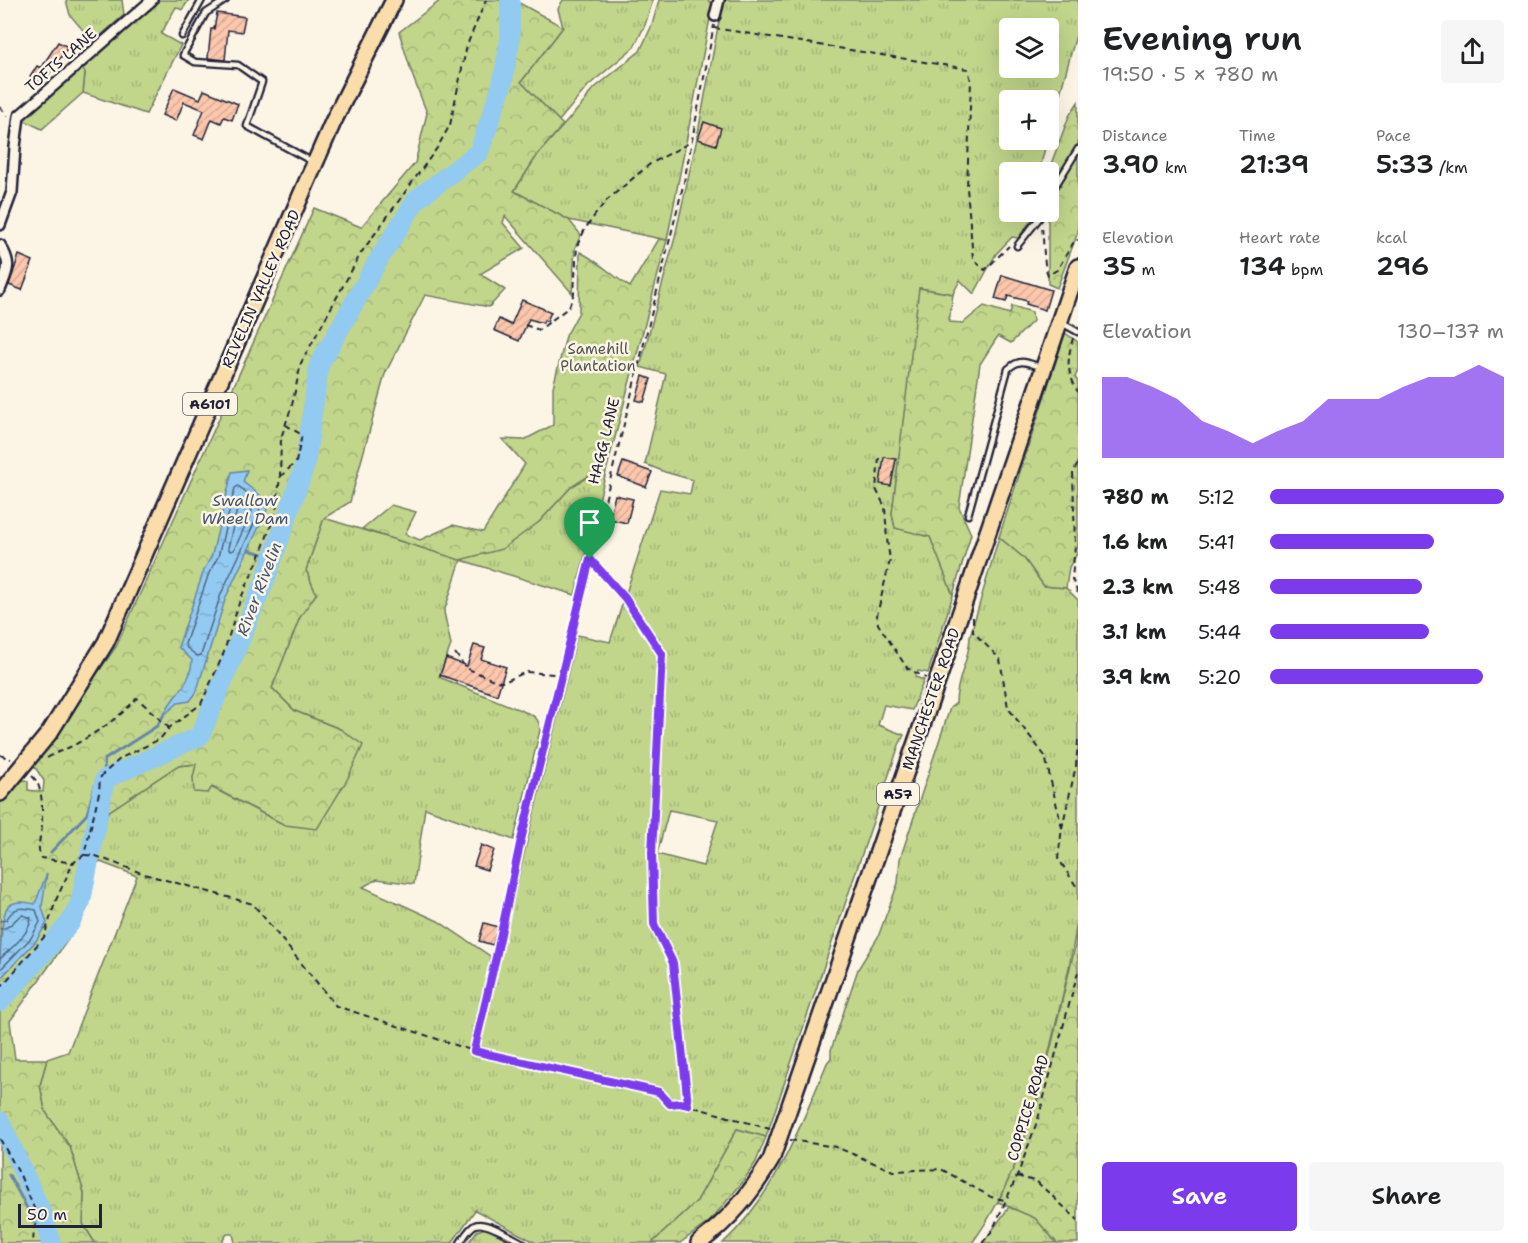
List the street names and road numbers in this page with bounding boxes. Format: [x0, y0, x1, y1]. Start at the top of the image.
street label: TOFTS LANE [21, 23, 101, 97]
street label: RIVELIN VALLEY ROAD [217, 207, 305, 371]
road number: A6101 [183, 393, 237, 415]
street label: HAGG LANE [584, 395, 624, 487]
street label: MANCHESTER ROAD [897, 625, 965, 773]
road number: A57 [877, 783, 919, 805]
street label: COPPICE ROAD [1002, 1053, 1054, 1163]

